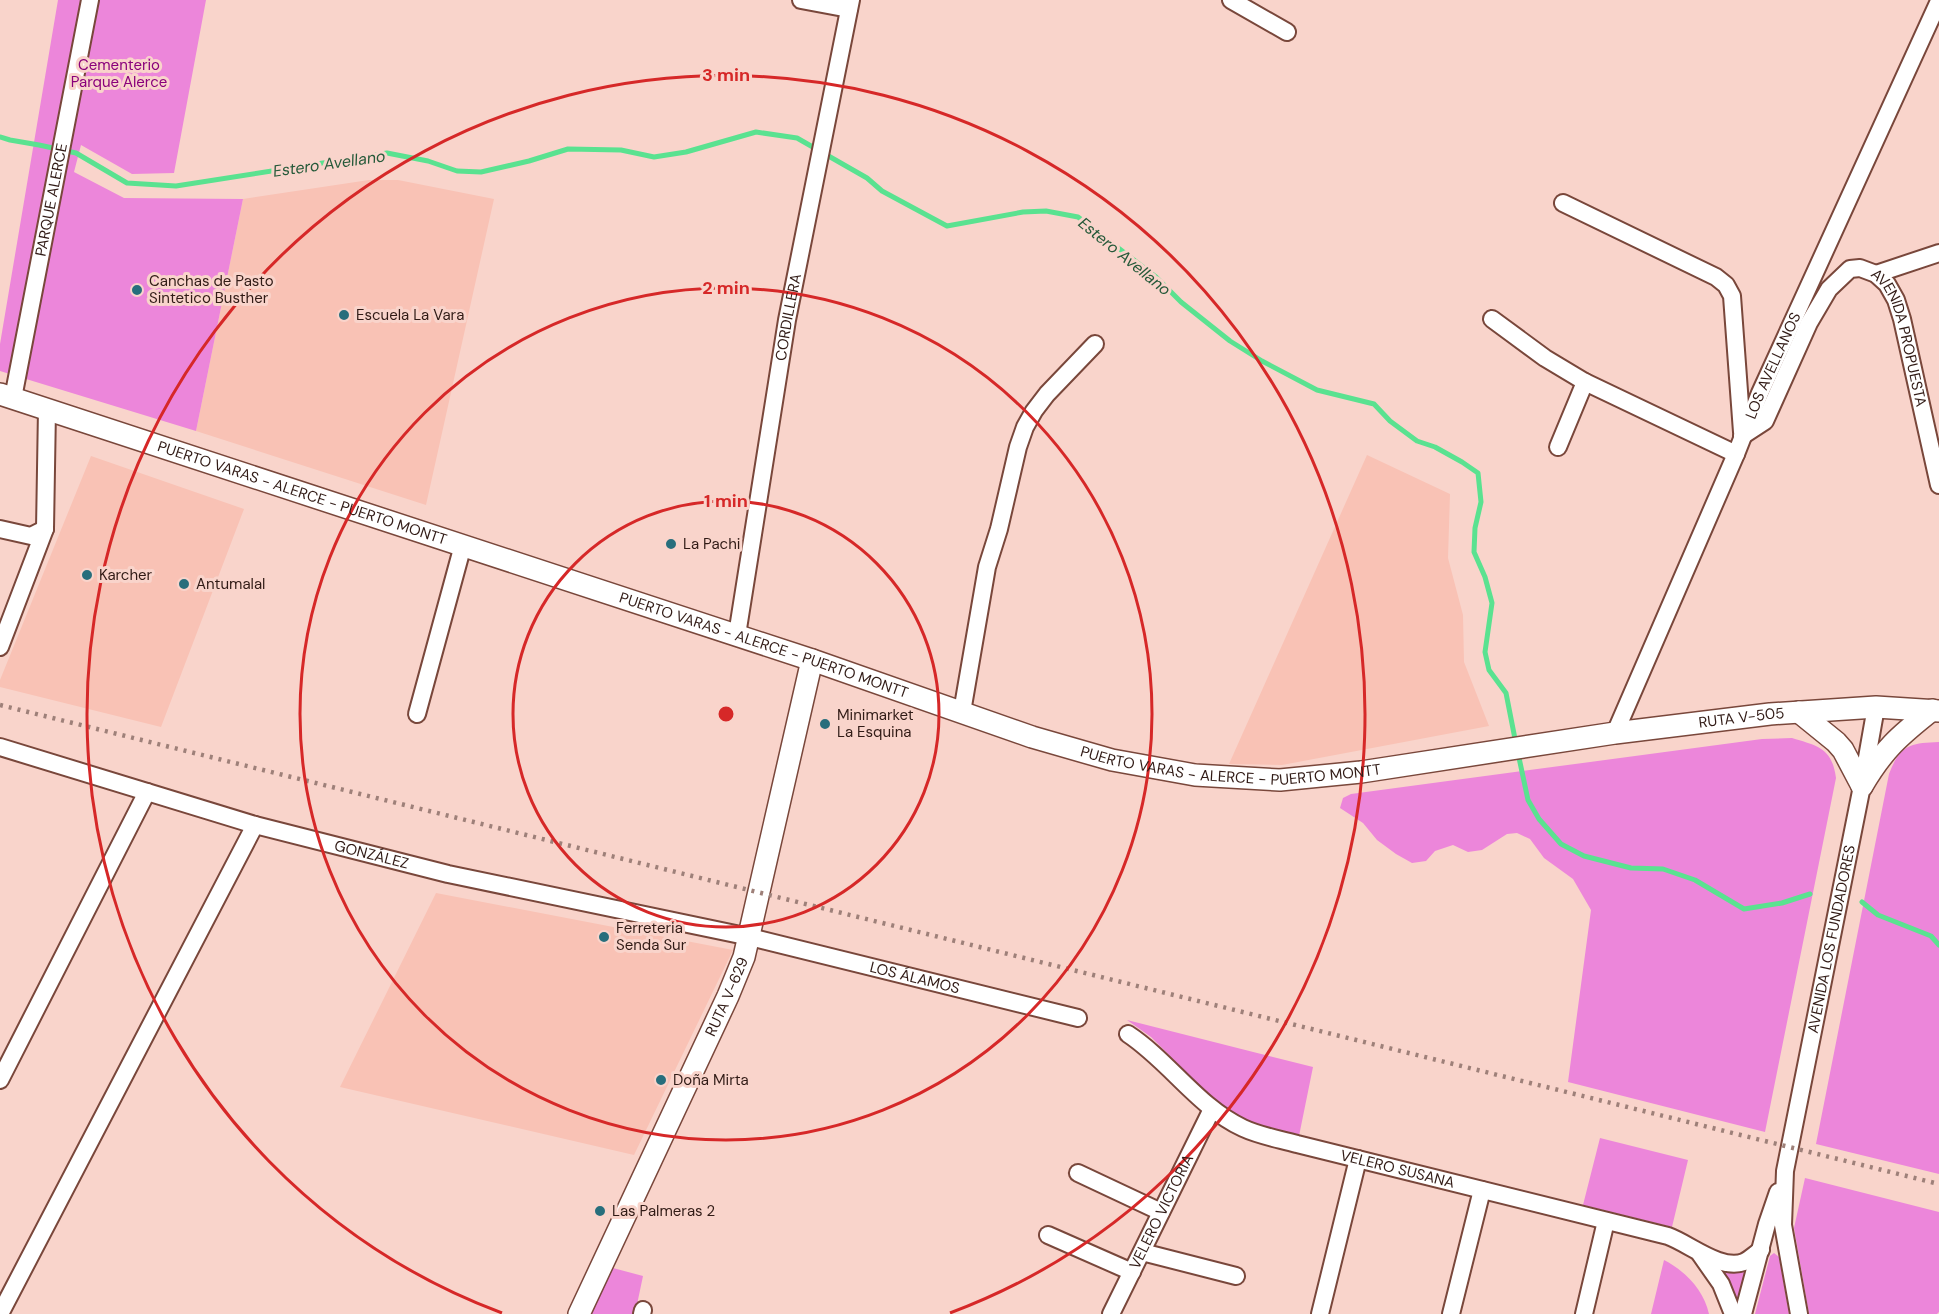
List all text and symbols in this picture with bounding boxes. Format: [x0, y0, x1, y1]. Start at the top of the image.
park label: Cementerio Parque Alerce [71, 55, 167, 92]
text: 3 min [702, 63, 750, 87]
street label: PARQUE ALERCE [31, 141, 72, 258]
water label: Estero Avellano [272, 145, 387, 182]
water label: Estero Avellano [1074, 213, 1175, 300]
street label: AVENIDA PROPUESTA [1867, 264, 1931, 409]
place label: Canchas de Pasto Sintetico Busther [149, 271, 274, 308]
street label: CORDILLERA [771, 272, 806, 362]
text: 2 min [702, 276, 750, 300]
marker: Canchas de Pasto Sintetico Busther [130, 283, 144, 297]
place label: Escuela La Vara [356, 305, 464, 325]
marker: Escuela La Vara [337, 308, 351, 322]
street label: LOS AVELLANOS [1741, 309, 1806, 422]
street label: PUERTO VARAS - ALERCE - PUERTO MONTT [155, 436, 449, 550]
text: 1 min [704, 489, 748, 513]
place label: La Pachi [683, 534, 740, 554]
marker: La Pachi [664, 537, 678, 551]
place label: Karcher [99, 565, 153, 585]
marker: Karcher [80, 568, 94, 582]
place label: Antumalal [196, 574, 265, 594]
marker: Antumalal [177, 577, 191, 591]
street label: PUERTO VARAS - ALERCE - PUERTO MONTT [617, 588, 911, 703]
street label: RUTA V-505 [1697, 703, 1785, 733]
centre of rings [716, 704, 736, 724]
place label: Minimarket La Esquina [837, 705, 914, 742]
marker: Minimarket La Esquina [818, 717, 832, 731]
street label: PUERTO VARAS - ALERCE - PUERTO MONTT [1078, 741, 1382, 790]
street label: GONZÁLEZ [332, 836, 411, 874]
street label: AVENIDA LOS FUNDADORES [1803, 843, 1860, 1035]
place label: Ferreteria Senda Sur [616, 918, 687, 955]
marker: Ferreteria Senda Sur [597, 930, 611, 944]
street label: RUTA V-629 [701, 954, 753, 1040]
street label: LOS ÁLAMOS [868, 957, 962, 999]
place label: Doña Mirta [673, 1070, 749, 1090]
marker: Doña Mirta [654, 1073, 668, 1087]
street label: VELERO SUSANA [1338, 1145, 1457, 1193]
street label: VELERO VICTORIA [1125, 1151, 1198, 1272]
place label: Las Palmeras 2 [612, 1201, 715, 1221]
marker: Las Palmeras 2 [593, 1204, 607, 1218]

